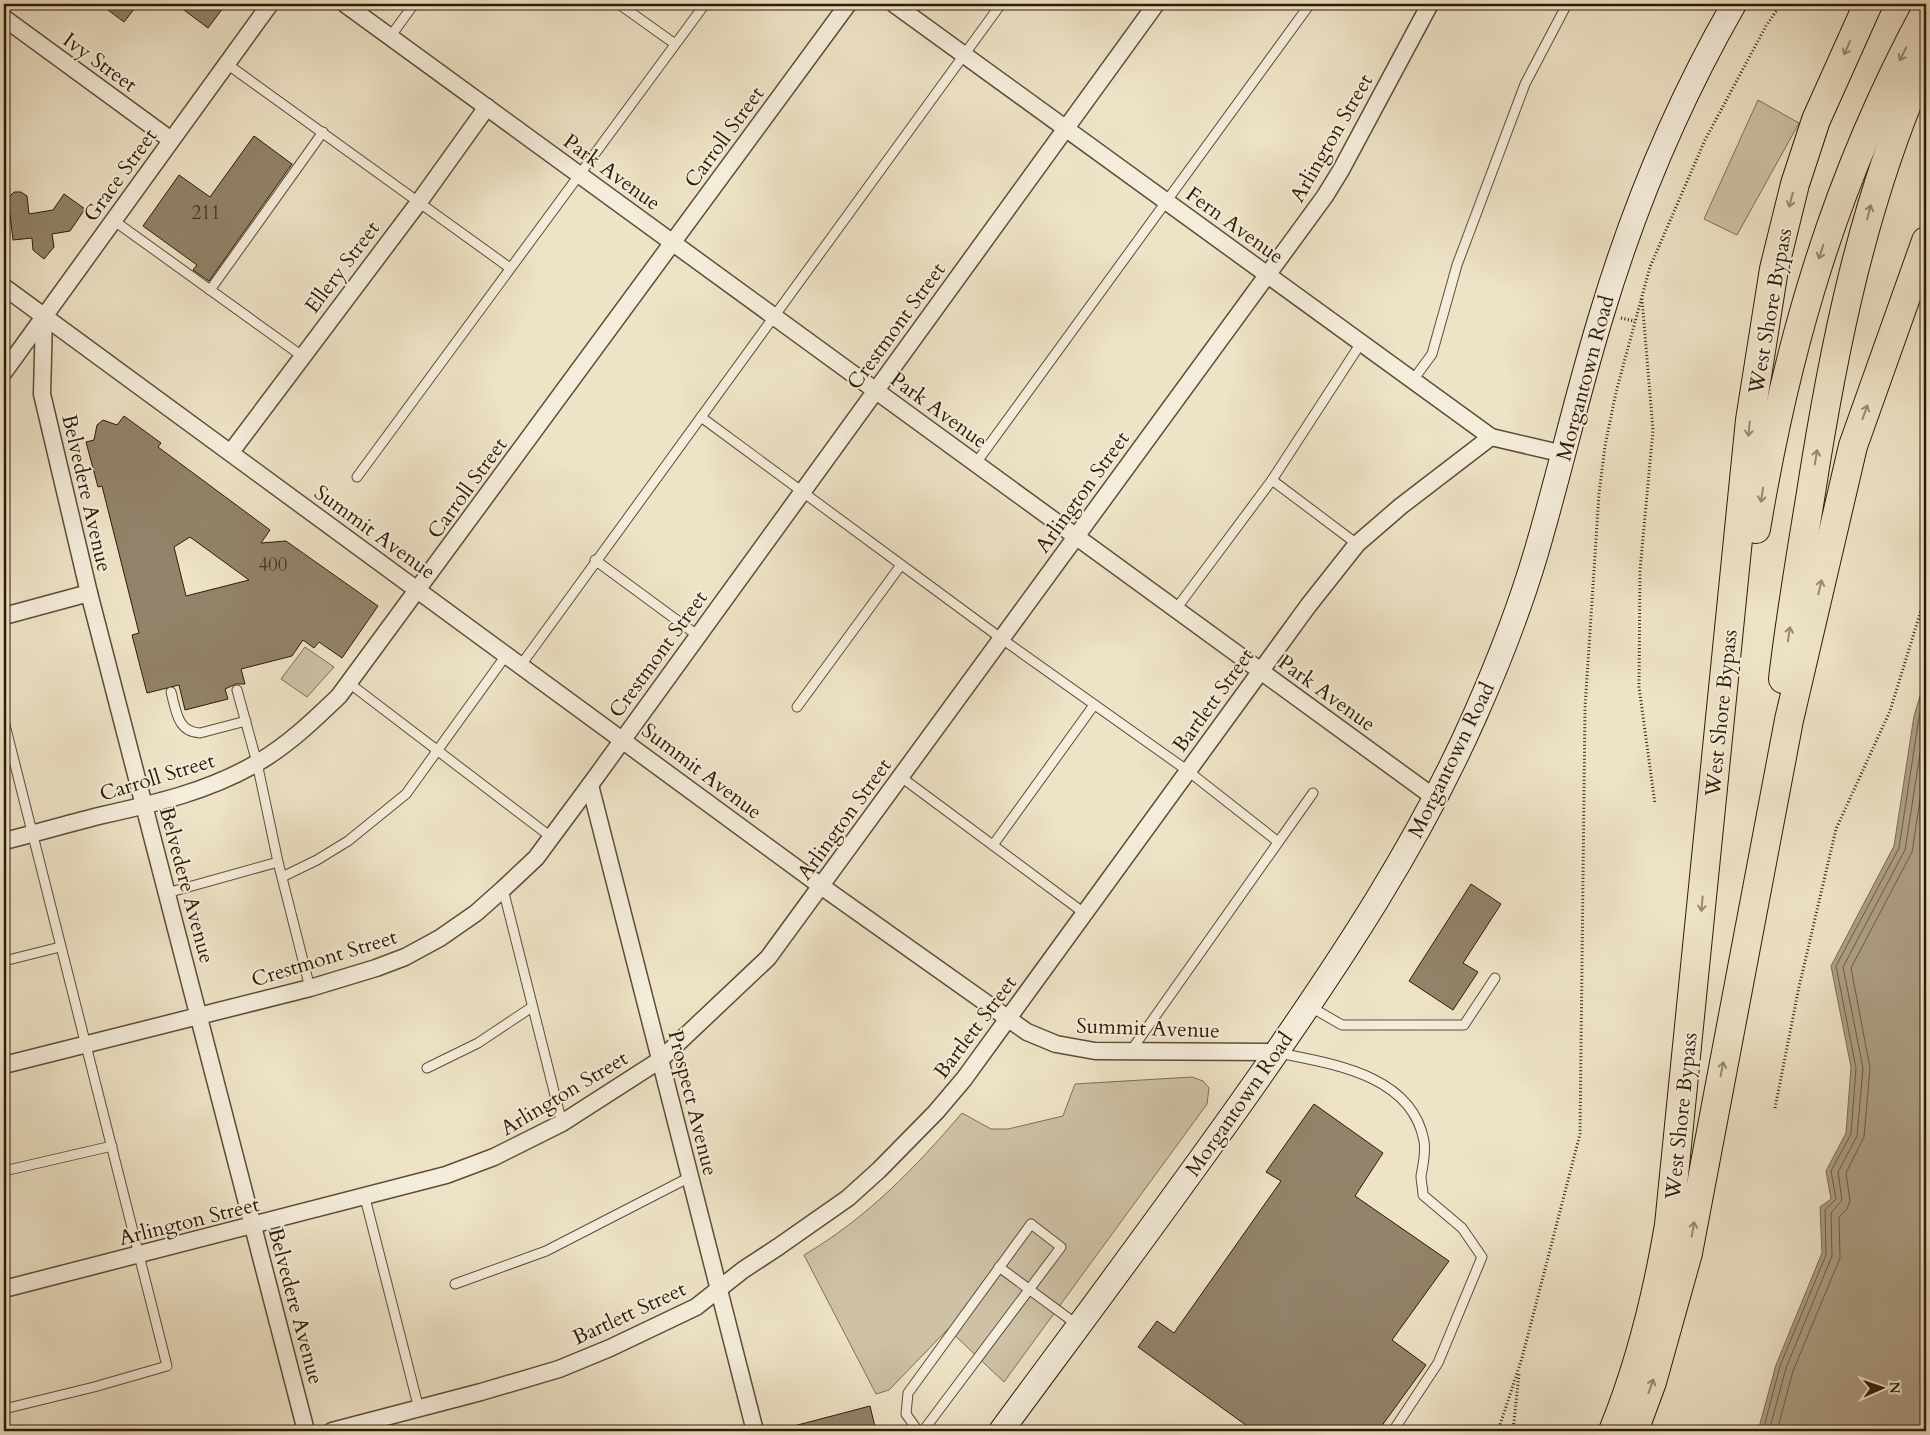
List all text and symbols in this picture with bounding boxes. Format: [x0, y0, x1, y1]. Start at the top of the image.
street label: Ivy Street [57, 26, 143, 99]
one-way arrow [1842, 40, 1852, 55]
one-way arrow [1898, 46, 1907, 61]
street label: Arlington Street [1283, 68, 1380, 208]
street label: Carroll Street [678, 80, 771, 194]
street label: Grace Street [77, 123, 164, 228]
street label: Park Avenue [557, 127, 666, 218]
street label: Fern Avenue [1180, 180, 1290, 271]
one-way arrow [1786, 192, 1795, 208]
house number: 211 [191, 200, 221, 226]
one-way arrow [1864, 205, 1874, 221]
street label: Ellery Street [298, 215, 387, 319]
street label: West Shore Bypass [1741, 226, 1799, 397]
one-way arrow [1815, 244, 1825, 260]
street label: Crestmont Street [840, 256, 953, 396]
street label: Morgantown Road [1549, 292, 1622, 464]
street label: Park Avenue [884, 365, 993, 456]
one-way arrow [1861, 405, 1870, 421]
street label: Belvedere Avenue [54, 411, 119, 575]
one-way arrow [1744, 420, 1754, 436]
street label: Arlington Street [1028, 425, 1137, 559]
street label: Carroll Street [421, 431, 514, 545]
one-way arrow [1812, 449, 1822, 465]
street label: Summit Avenue [308, 478, 441, 586]
one-way arrow [1757, 487, 1767, 503]
house number: 400 [258, 552, 288, 578]
one-way arrow [1816, 579, 1825, 595]
street label: Crestmont Street [602, 584, 715, 724]
one-way arrow [1784, 627, 1794, 643]
street label: West Shore Bypass [1698, 628, 1745, 799]
street label: Bartlett Street [1166, 642, 1261, 758]
street label: Park Avenue [1272, 648, 1381, 739]
street label: Morgantown Road [1401, 677, 1502, 843]
street label: Summit Avenue [636, 717, 768, 826]
street label: Carroll Street [96, 746, 218, 809]
street label: Arlington Street [790, 752, 899, 886]
street label: Belvedere Avenue [152, 804, 221, 967]
one-way arrow [1697, 895, 1707, 911]
street label: Crestmont Street [248, 922, 401, 994]
street label: Bartlett Street [927, 970, 1024, 1085]
street label: Summit Avenue [1076, 1011, 1220, 1046]
street label: Morgantown Road [1179, 1026, 1300, 1182]
street label: Prospect Avenue [660, 1027, 725, 1179]
street label: West Shore Bypass [1658, 1031, 1705, 1202]
street label: Arlington Street [495, 1044, 634, 1143]
one-way arrow [1718, 1062, 1727, 1078]
street label: Arlington Street [116, 1190, 263, 1253]
one-way arrow [1688, 1221, 1698, 1237]
street label: Belvedere Avenue [261, 1225, 330, 1388]
street label: Bartlett Street [568, 1274, 691, 1352]
north arrow [1858, 1362, 1908, 1412]
one-way arrow [1647, 1379, 1656, 1394]
text: N [1885, 1381, 1904, 1394]

